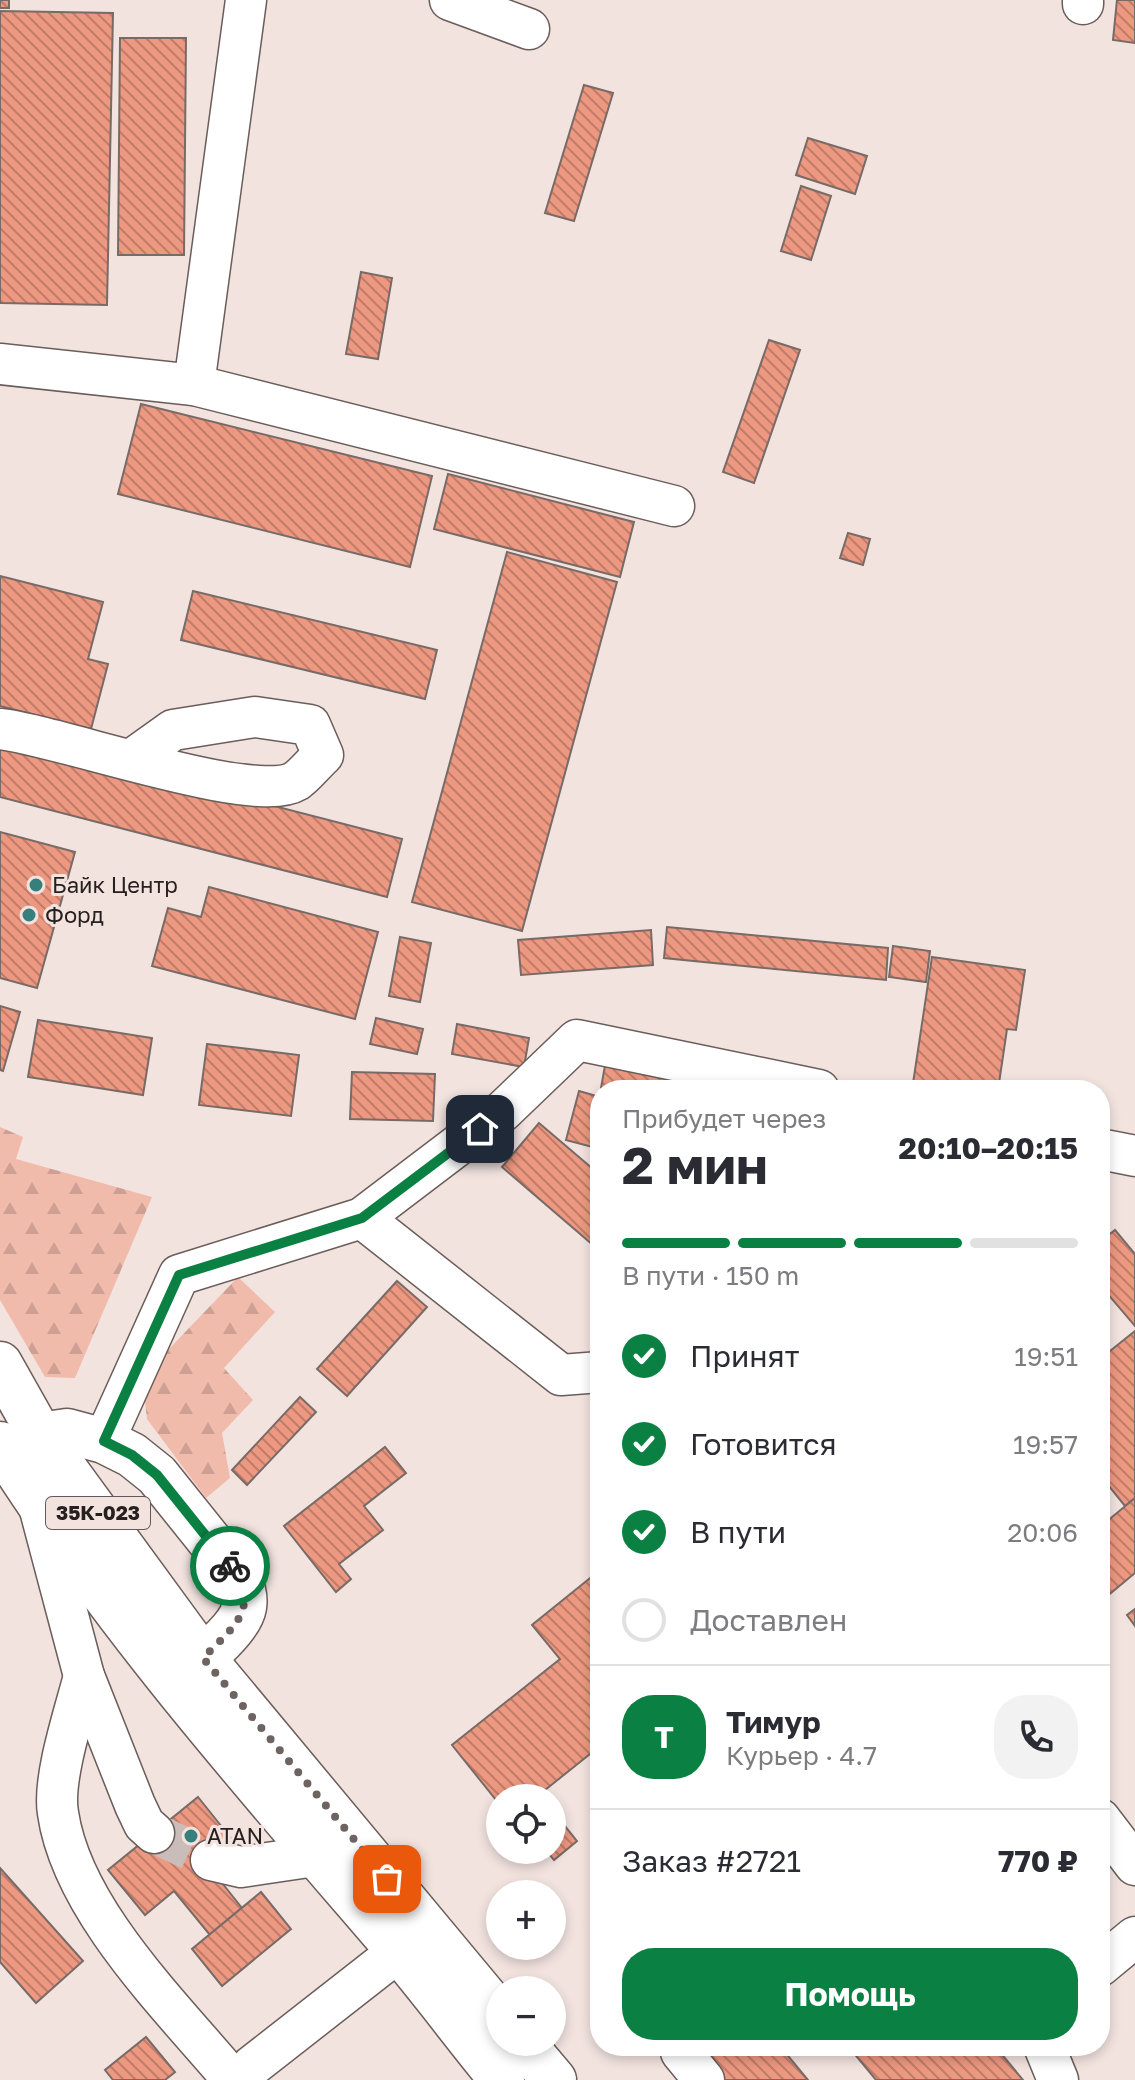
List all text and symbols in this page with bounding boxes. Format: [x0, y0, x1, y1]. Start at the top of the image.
place label: Байк Центр [52, 871, 178, 898]
marker: Байк Центр [27, 876, 45, 894]
place label: Форд [45, 901, 104, 928]
marker: Форд [20, 906, 38, 924]
pin [446, 1095, 514, 1163]
text: Прибудет через [622, 1103, 826, 1134]
icon: home [458, 1107, 502, 1151]
text: 20:10–20:15 [899, 1130, 1078, 1166]
text: 2 мин [622, 1133, 768, 1195]
text: В пути · 150 m [622, 1260, 799, 1291]
icon: check [622, 1334, 666, 1378]
text: Принят [690, 1338, 799, 1374]
text: 19:51 [1014, 1341, 1078, 1372]
icon: check [622, 1422, 666, 1466]
text: Готовится [690, 1426, 837, 1462]
text: 19:57 [1013, 1429, 1078, 1460]
road number: 35К-023 [46, 1497, 150, 1529]
icon: check [622, 1510, 666, 1554]
text: В пути [690, 1514, 786, 1550]
text: 20:06 [1007, 1517, 1078, 1548]
courier [190, 1526, 270, 1606]
icon: bike [208, 1544, 252, 1588]
text: Доставлен [690, 1602, 847, 1638]
button: phone [994, 1695, 1078, 1779]
text: Тимур [726, 1704, 821, 1740]
text: Т [654, 1719, 674, 1755]
text: Курьер · 4.7 [726, 1740, 877, 1771]
map controls [486, 1784, 566, 2056]
button: locate [486, 1784, 566, 1864]
place label: ATAN [207, 1822, 263, 1849]
marker: ATAN [182, 1827, 200, 1845]
text: Заказ #2721 [622, 1843, 801, 1879]
text: 770 ₽ [998, 1843, 1078, 1879]
pin [353, 1845, 421, 1913]
icon: bag [365, 1857, 409, 1901]
button: + [486, 1880, 566, 1960]
button: Помощь [622, 1948, 1078, 2040]
button: − [486, 1976, 566, 2056]

